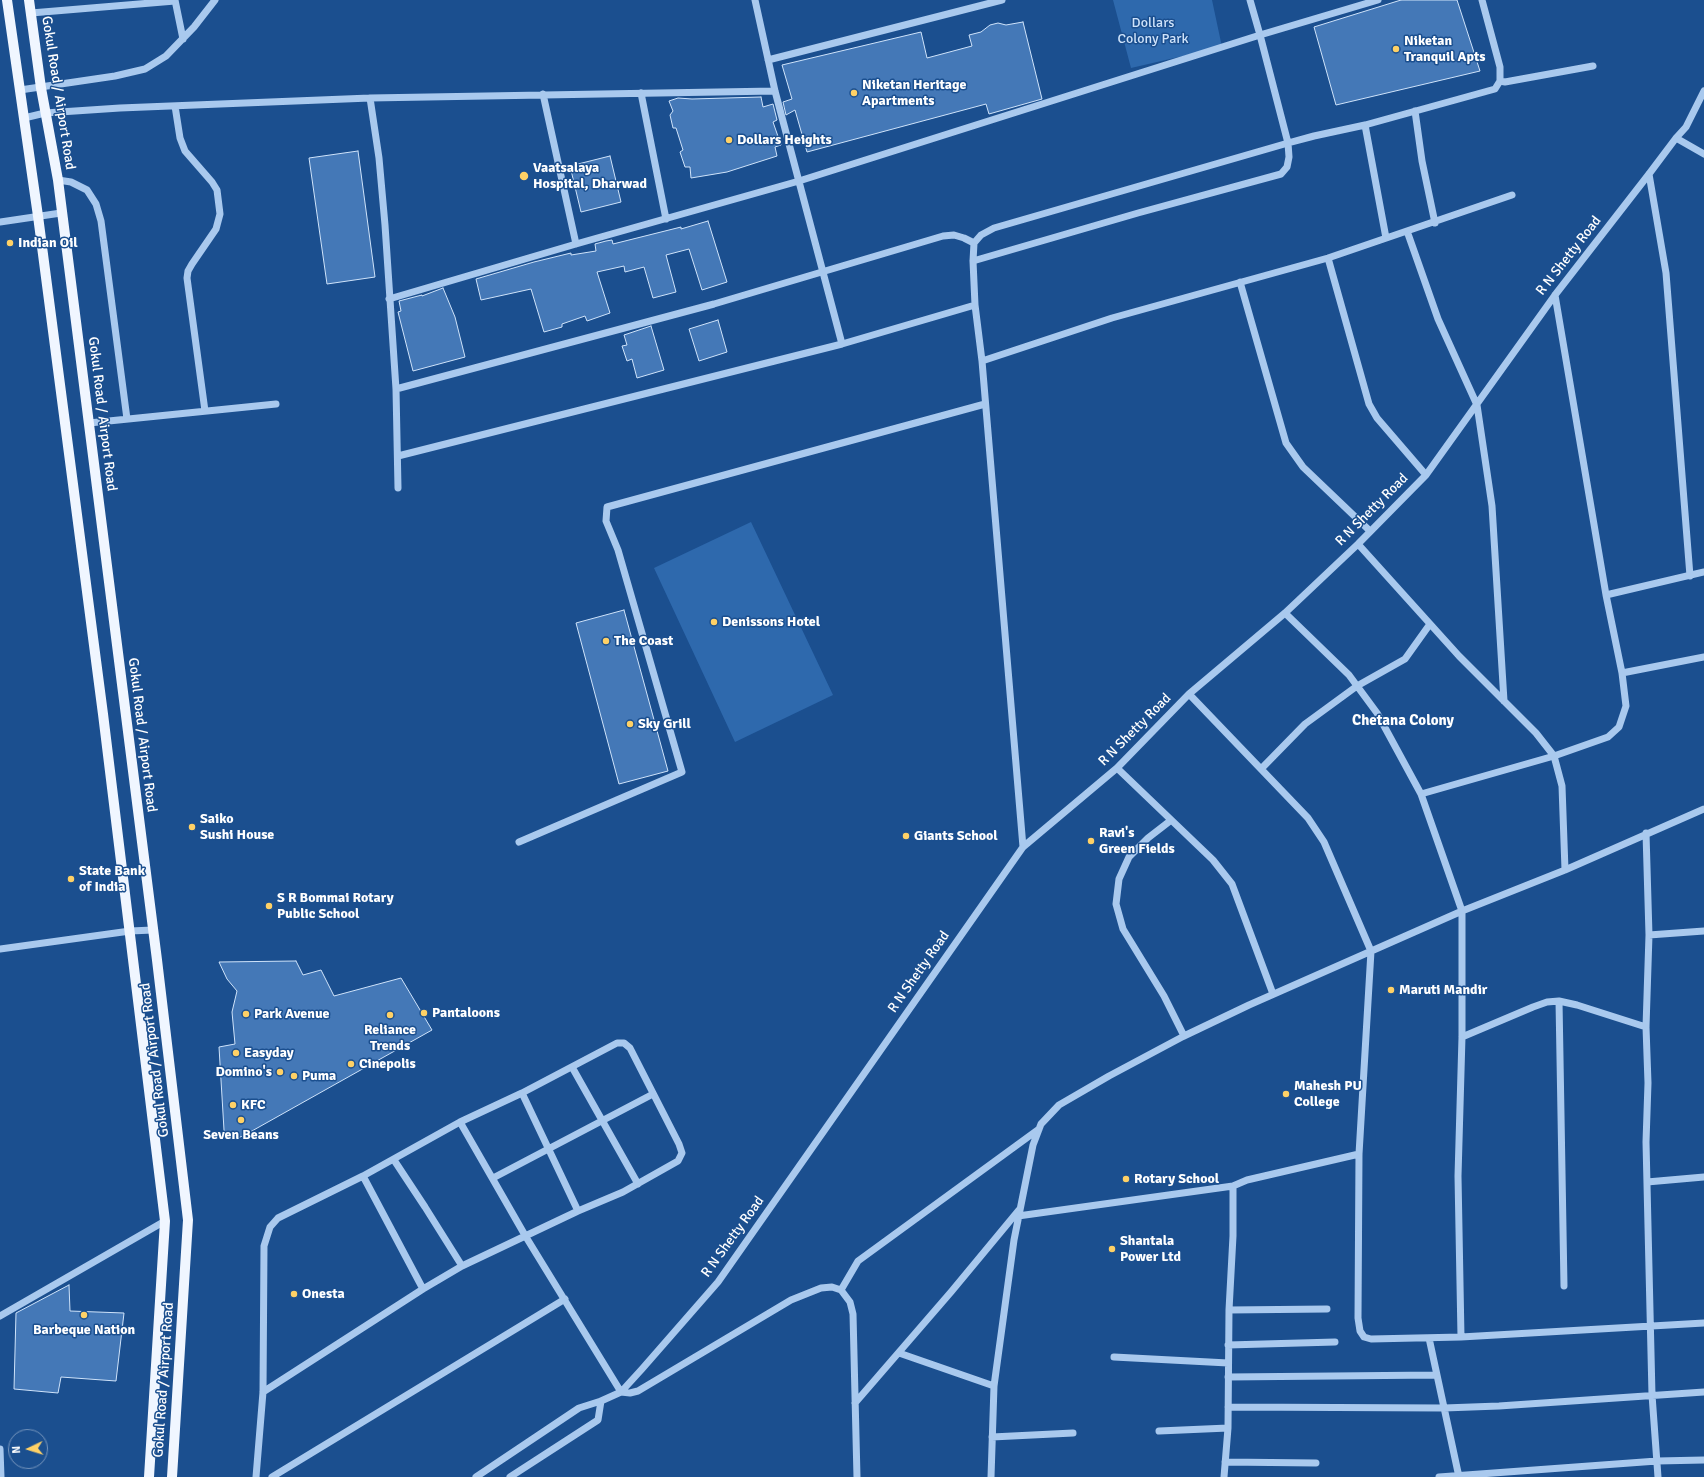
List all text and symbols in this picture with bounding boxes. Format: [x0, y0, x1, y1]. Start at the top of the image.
street label: Gokul Road / Airport Road [38, 15, 78, 171]
park label: Dollars Colony Park [1118, 15, 1188, 48]
place label: Niketan Tranquil Apts [1404, 33, 1486, 66]
marker: Niketan Tranquil Apts [1391, 44, 1401, 54]
place label: Niketan Heritage Apartments [862, 77, 966, 110]
marker: Niketan Heritage Apartments [849, 88, 859, 98]
place label: Dollars Heights [737, 132, 832, 148]
marker: Dollars Heights [724, 135, 734, 145]
place label: Vaatsalaya Hospital, Dharwad [533, 160, 647, 192]
marker: Vaatsalaya Hospital, Dharwad [518, 170, 530, 182]
street label: R N Shetty Road [1533, 213, 1605, 299]
place label: Indian Oil [18, 235, 78, 251]
marker: Indian Oil [5, 238, 15, 248]
street label: Gokul Road / Airport Road [84, 336, 120, 492]
street label: R N Shetty Road [1332, 470, 1412, 550]
place label: Denissons Hotel [722, 614, 820, 630]
marker: Denissons Hotel [709, 617, 719, 627]
place label: The Coast [614, 633, 673, 649]
marker: The Coast [601, 636, 611, 646]
street label: Gokul Road / Airport Road [124, 657, 160, 813]
street label: R N Shetty Road [1095, 690, 1175, 770]
district label: Chetana Colony [1352, 712, 1454, 730]
place label: Sky Grill [638, 716, 691, 732]
marker: Sky Grill [625, 719, 635, 729]
place label: Saiko Sushi House [200, 811, 274, 844]
marker: Saiko Sushi House [187, 822, 197, 832]
place label: Ravi's Green Fields [1099, 825, 1175, 858]
place label: Giants School [914, 828, 998, 844]
marker: Giants School [901, 831, 911, 841]
marker: Ravi's Green Fields [1086, 836, 1096, 846]
place label: State Bank of India [79, 863, 145, 896]
marker: State Bank of India [66, 874, 76, 884]
place label: S R Bommai Rotary Public School [277, 890, 394, 922]
marker: S R Bommai Rotary Public School [264, 901, 274, 911]
street label: R N Shetty Road [885, 928, 953, 1016]
street label: Gokul Road / Airport Road [137, 982, 173, 1138]
place label: Maruti Mandir [1399, 982, 1487, 998]
marker: Maruti Mandir [1386, 985, 1396, 995]
place label: Pantaloons [432, 1005, 500, 1021]
place label: Park Avenue [254, 1006, 330, 1022]
marker: Pantaloons [419, 1008, 429, 1018]
marker: Park Avenue [241, 1009, 251, 1019]
marker: Reliance Trends [385, 1010, 395, 1020]
place label: Reliance Trends [364, 1022, 416, 1054]
place label: Easyday [244, 1045, 294, 1061]
marker: Easyday [231, 1048, 241, 1058]
place label: Cinepolis [359, 1056, 416, 1072]
marker: Cinepolis [346, 1059, 356, 1069]
place label: Domino's [215, 1064, 272, 1080]
marker: Domino's [275, 1067, 285, 1077]
place label: Puma [302, 1068, 336, 1084]
marker: Puma [289, 1071, 299, 1081]
place label: Mahesh PU College [1294, 1078, 1362, 1110]
marker: Mahesh PU College [1281, 1089, 1291, 1099]
place label: KFC [241, 1097, 266, 1113]
marker: KFC [228, 1100, 238, 1110]
marker: Seven Beans [236, 1115, 246, 1125]
place label: Seven Beans [203, 1127, 279, 1143]
place label: Rotary School [1134, 1171, 1219, 1187]
marker: Rotary School [1121, 1174, 1131, 1184]
street label: R N Shetty Road [698, 1193, 768, 1281]
place label: Shantala Power Ltd [1120, 1233, 1181, 1266]
marker: Shantala Power Ltd [1107, 1244, 1117, 1254]
place label: Onesta [302, 1286, 345, 1302]
marker: Onesta [289, 1289, 299, 1299]
street label: Gokul Road / Airport Road [150, 1302, 178, 1458]
marker: Barbeque Nation [79, 1310, 89, 1320]
place label: Barbeque Nation [33, 1322, 135, 1338]
north arrow [8, 1429, 48, 1469]
text: N [10, 1446, 23, 1454]

